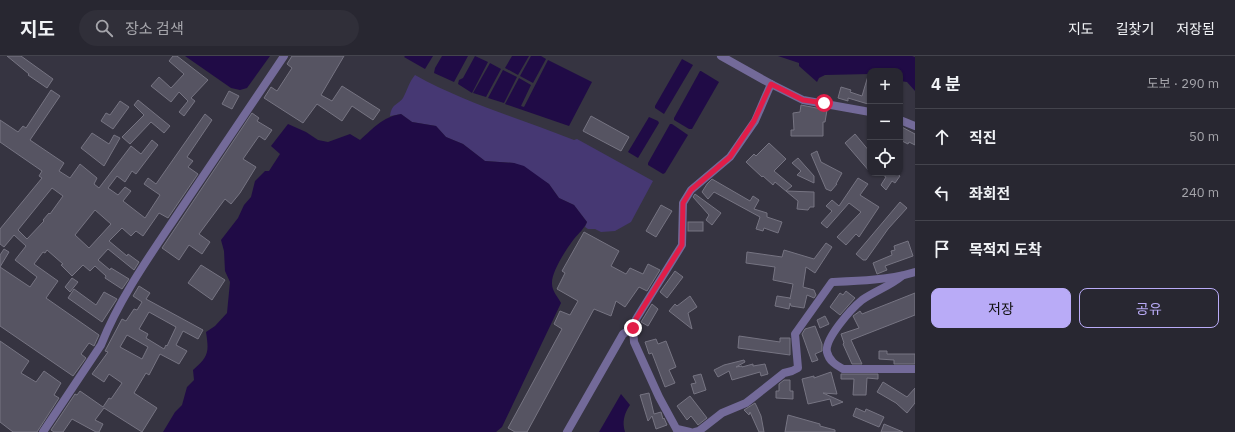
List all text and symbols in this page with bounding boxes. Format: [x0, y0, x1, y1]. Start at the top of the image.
search box [79, 10, 359, 46]
text: 지도 [20, 17, 55, 41]
icon: search [93, 17, 115, 39]
text: 장소 검색 [125, 19, 184, 38]
text: 지도 [1068, 20, 1094, 38]
text: 길찾기 [1116, 20, 1154, 38]
text: 저장됨 [1176, 20, 1215, 38]
map controls [867, 68, 903, 176]
button: + [867, 68, 903, 104]
text: 4 분 [931, 73, 961, 95]
text: 도보 · 290 m [1147, 75, 1219, 92]
route start [815, 94, 833, 112]
button: − [867, 104, 903, 140]
icon: ahead [931, 126, 953, 148]
text: 직진 [969, 128, 997, 147]
text: 50 m [1189, 128, 1219, 145]
button: locate [867, 140, 903, 176]
icon: left [931, 182, 953, 204]
text: 좌회전 [969, 184, 1010, 203]
text: 240 m [1181, 184, 1219, 201]
icon: arrive [931, 238, 953, 260]
text: 목적지 도착 [969, 240, 1042, 259]
button: 저장 [931, 288, 1071, 328]
button: 공유 [1079, 288, 1219, 328]
route end [624, 319, 642, 337]

